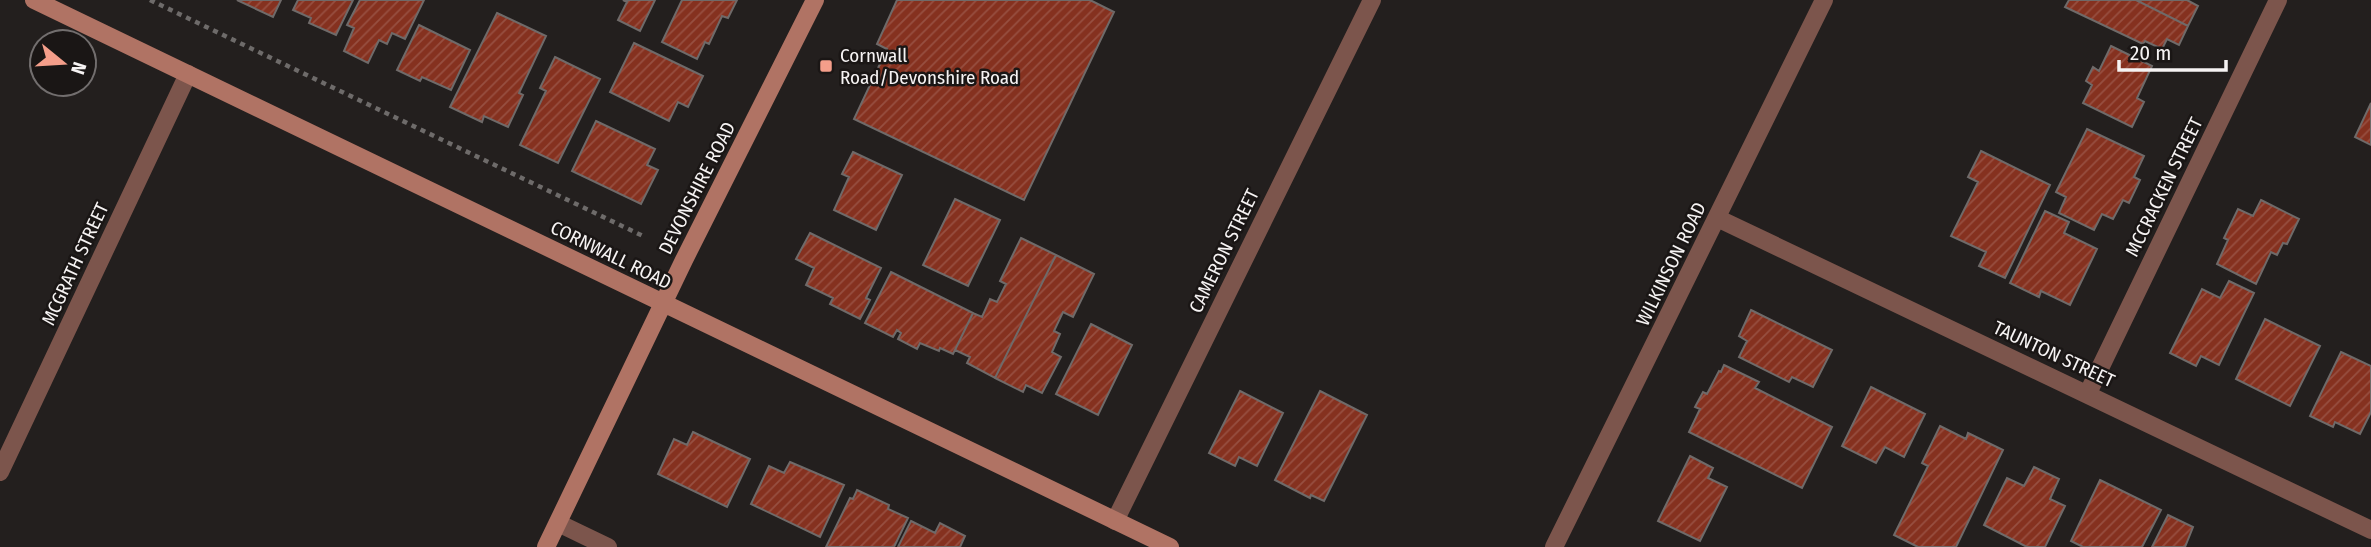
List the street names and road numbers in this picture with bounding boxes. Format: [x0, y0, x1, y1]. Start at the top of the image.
street label: MCCRACKEN STREET [2120, 114, 2208, 260]
street label: DEVONSHIRE ROAD [654, 118, 740, 258]
street label: CAMERON STREET [1184, 185, 1264, 317]
street label: MCGRATH STREET [37, 199, 113, 329]
street label: WILKINSON ROAD [1631, 199, 1711, 329]
street label: CORNWALL ROAD [547, 216, 675, 294]
street label: TAUNTON STREET [1990, 316, 2118, 392]

